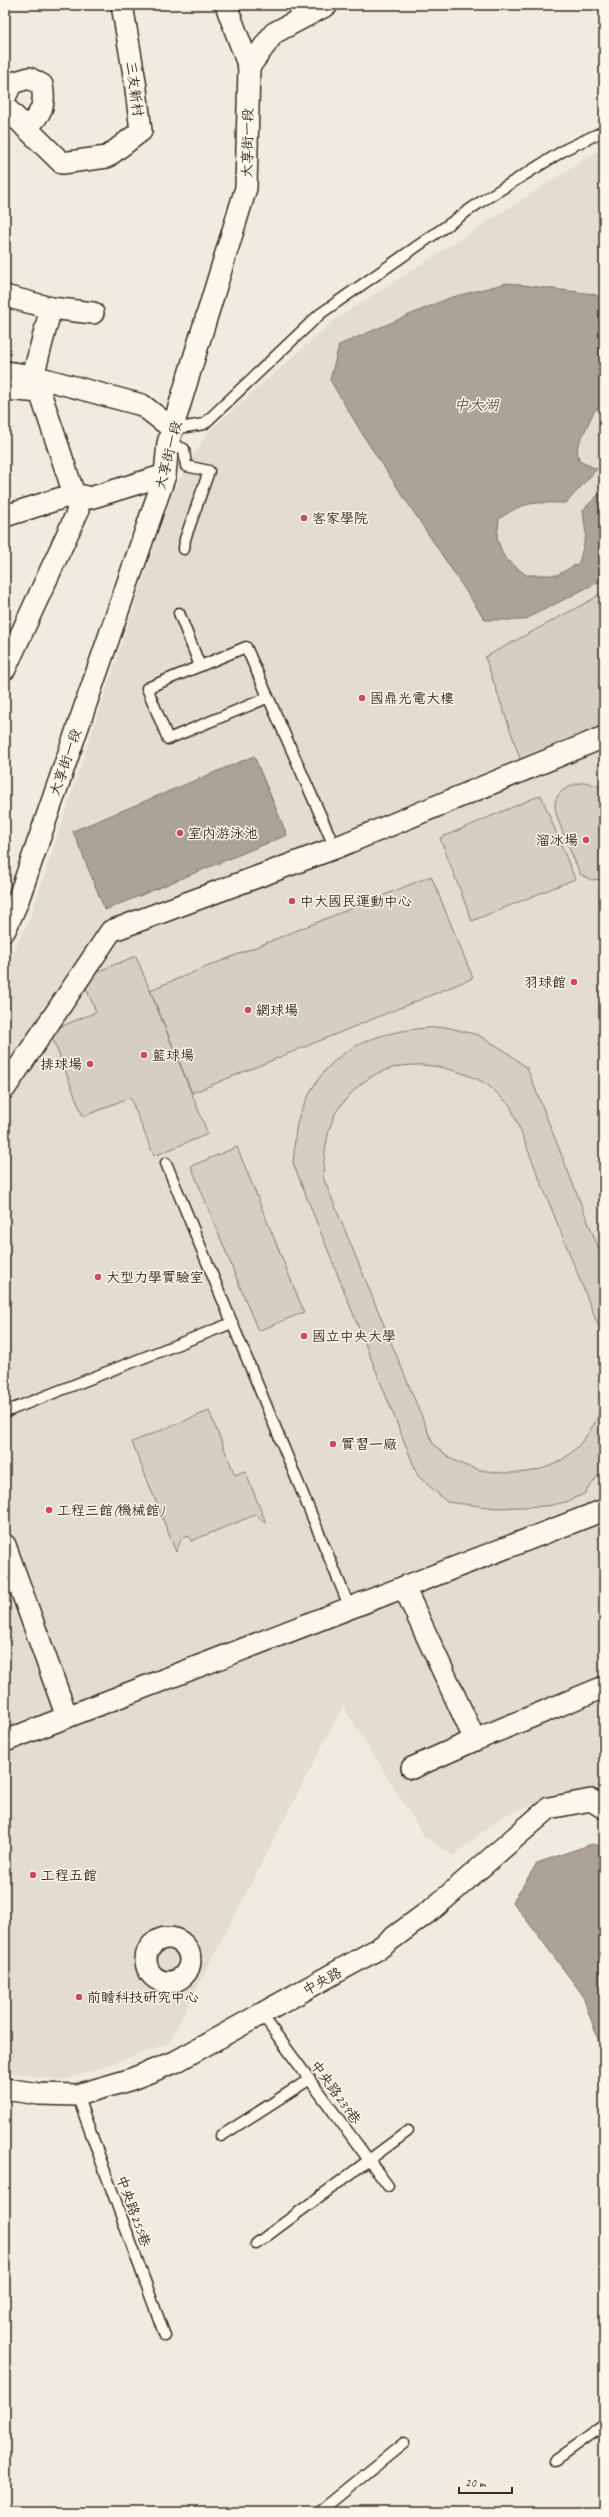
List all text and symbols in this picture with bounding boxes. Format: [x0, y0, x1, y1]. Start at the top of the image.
street label: 三友新村 [122, 60, 147, 118]
street label: 大享街一段 [238, 108, 257, 178]
water label: 中大湖 [453, 396, 500, 415]
street label: 大享街一段 [152, 419, 185, 491]
place label: 客家學院 [312, 510, 368, 527]
marker: 客家學院 [299, 513, 309, 523]
place label: 國鼎光電大樓 [370, 690, 454, 707]
marker: 國鼎光電大樓 [357, 693, 367, 703]
street label: 大享街一段 [46, 726, 85, 798]
place label: 室內游泳池 [188, 825, 258, 842]
marker: 室內游泳池 [175, 828, 185, 838]
place label: 溜冰場 [536, 832, 578, 849]
marker: 溜冰場 [581, 835, 591, 845]
place label: 中大國民運動中心 [300, 893, 412, 910]
marker: 中大國民運動中心 [287, 896, 297, 906]
place label: 羽球館 [524, 974, 566, 991]
marker: 羽球館 [569, 977, 579, 987]
place label: 網球場 [256, 1002, 298, 1019]
marker: 網球場 [243, 1005, 253, 1015]
place label: 籃球場 [152, 1047, 194, 1064]
marker: 籃球場 [139, 1050, 149, 1060]
place label: 排球場 [40, 1056, 82, 1073]
marker: 排球場 [85, 1059, 95, 1069]
place label: 大型力學實驗室 [106, 1269, 204, 1286]
marker: 大型力學實驗室 [93, 1272, 103, 1282]
place label: 國立中央大學 [312, 1328, 396, 1345]
marker: 國立中央大學 [299, 1331, 309, 1341]
place label: 實習一廠 [341, 1436, 397, 1453]
marker: 實習一廠 [328, 1439, 338, 1449]
place label: 工程三館(機械館) [57, 1502, 166, 1519]
marker: 工程三館(機械館) [44, 1505, 54, 1515]
place label: 工程五館 [41, 1867, 97, 1884]
marker: 工程五館 [28, 1870, 38, 1880]
street label: 中央路 [300, 1964, 345, 1999]
place label: 前瞻科技研究中心 [87, 1989, 199, 2006]
marker: 前瞻科技研究中心 [74, 1992, 84, 2002]
street label: 中央路239巷 [307, 2057, 365, 2128]
street label: 中央路255巷 [113, 2173, 155, 2250]
scale bar [459, 2469, 512, 2495]
text: 20 m [465, 2475, 487, 2491]

